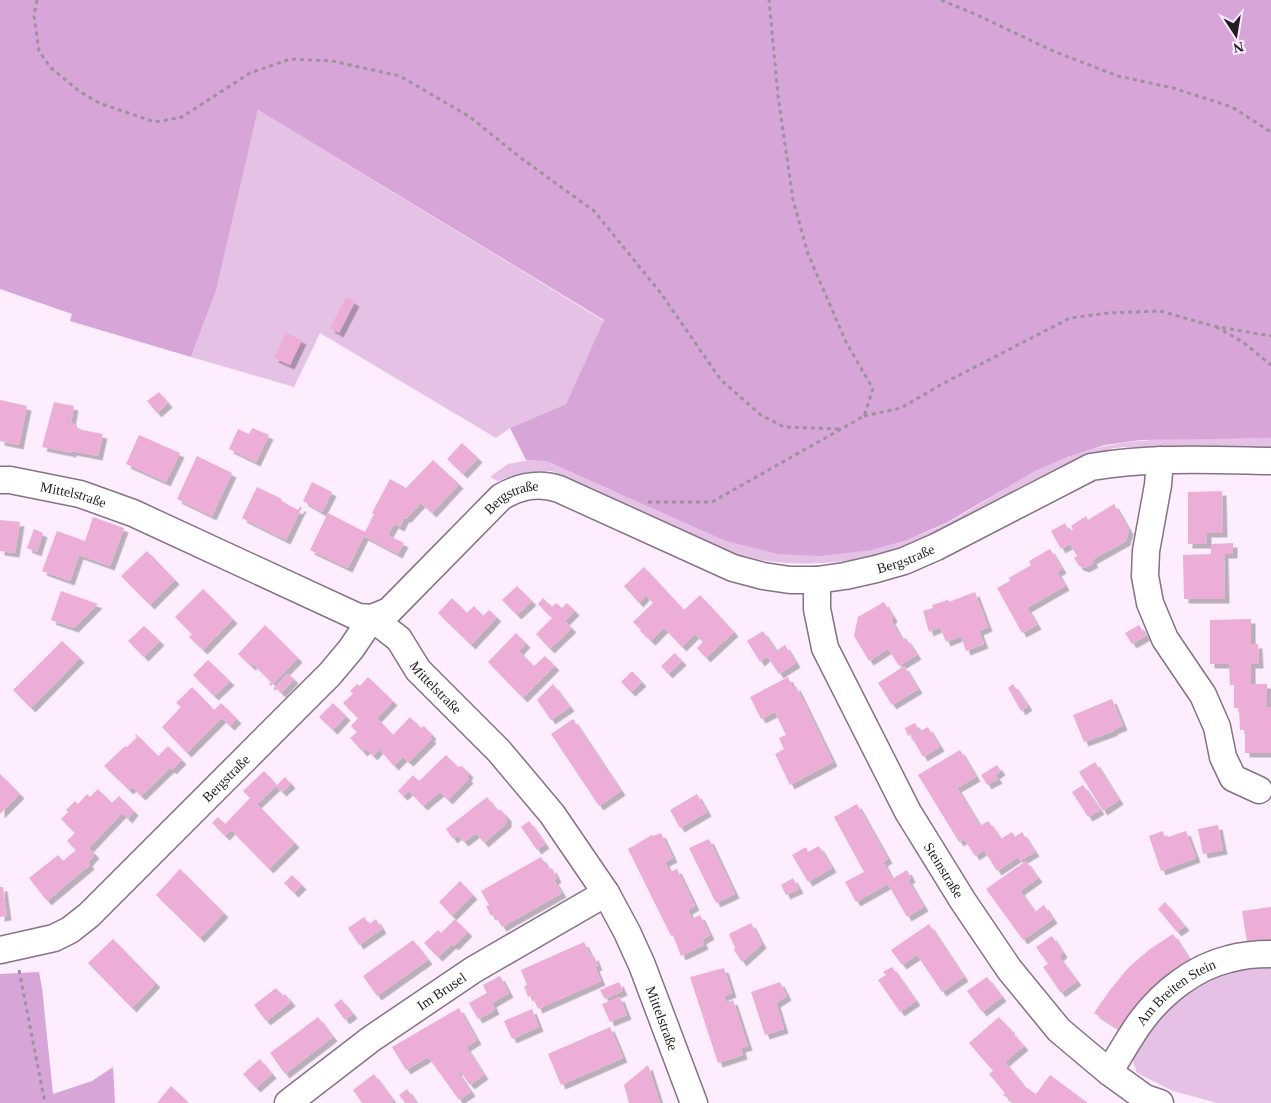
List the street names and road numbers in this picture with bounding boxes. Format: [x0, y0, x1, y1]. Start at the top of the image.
street label: Bergstraße [481, 478, 539, 517]
street label: Mittelstraße [39, 479, 108, 510]
street label: Bergstraße [875, 541, 937, 576]
street label: Mittelstraße [407, 658, 465, 717]
street label: Bergstraße [199, 751, 253, 805]
street label: Steinstraße [921, 840, 967, 901]
street label: Am Breiten Stein [1133, 956, 1218, 1028]
street label: Im Brusel [414, 969, 469, 1013]
street label: Mittelstraße [643, 984, 681, 1052]

